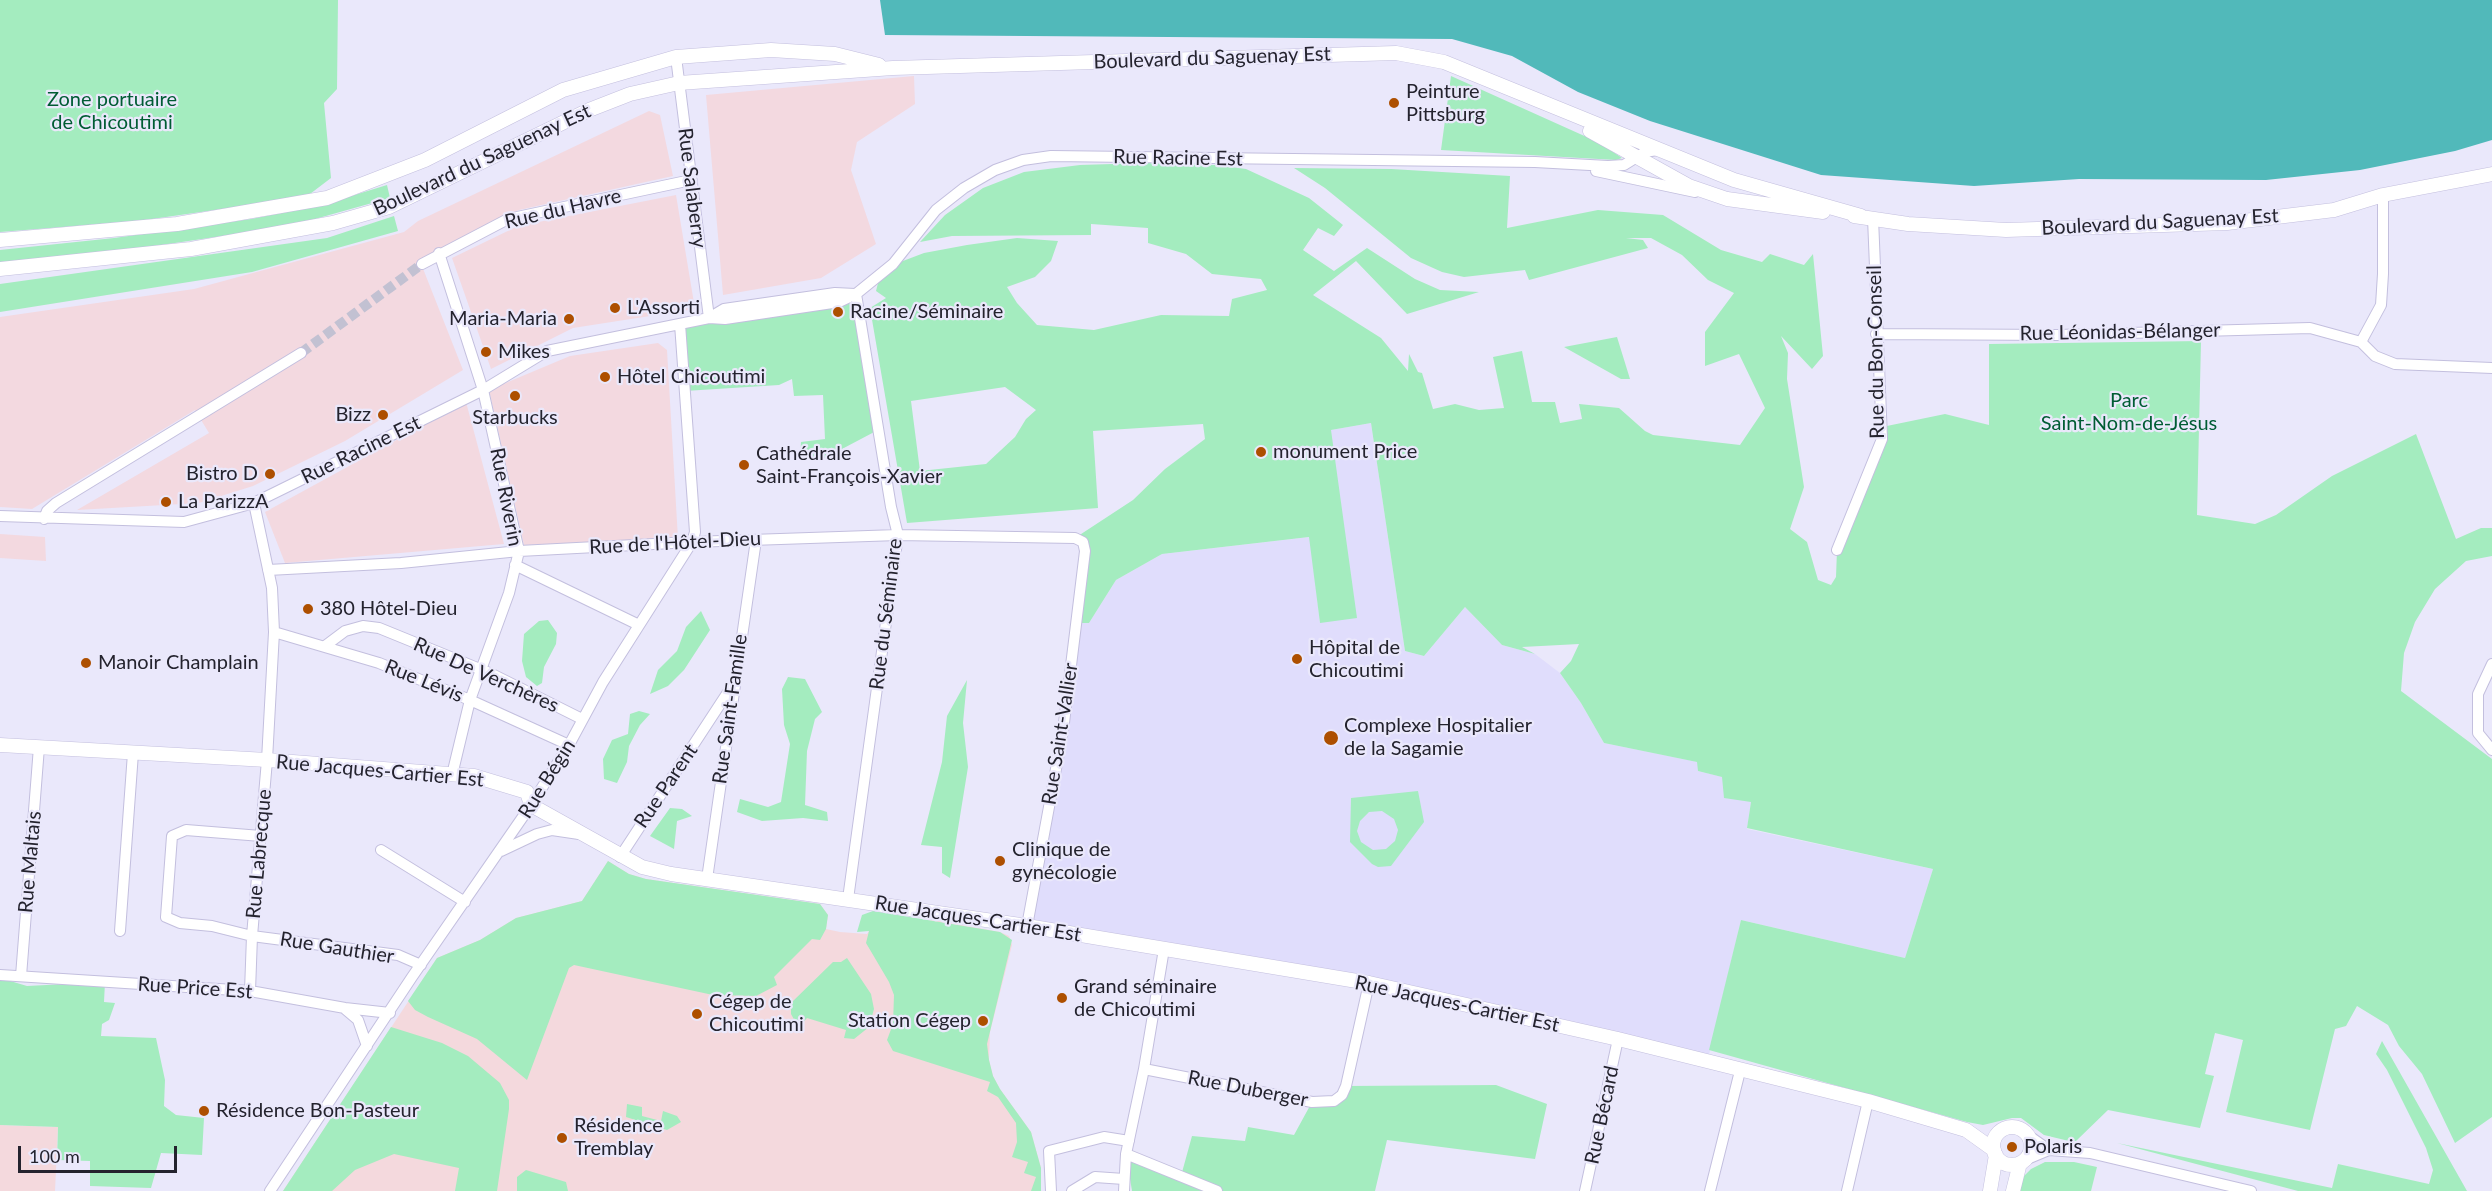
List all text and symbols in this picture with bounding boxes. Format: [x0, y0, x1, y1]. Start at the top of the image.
street label: Boulevard du Saguenay Est [1093, 42, 1331, 74]
place label: Peinture Pittsburg [1406, 80, 1485, 127]
park label: Zone portuaire de Chicoutimi [47, 88, 177, 135]
marker: Peinture Pittsburg [1387, 96, 1401, 110]
street label: Boulevard du Saguenay Est [369, 99, 595, 221]
street label: Rue Salaberry [673, 127, 711, 249]
street label: Rue Racine Est [1113, 145, 1243, 171]
street label: Rue du Havre [502, 184, 624, 234]
street label: Boulevard du Saguenay Est [2041, 204, 2279, 240]
street label: Rue du Bon-Conseil [1862, 265, 1890, 439]
place label: L'Assorti [627, 296, 700, 320]
place label: Racine/Séminaire [850, 300, 1003, 324]
marker: L'Assorti [608, 301, 622, 315]
marker: Racine/Séminaire [831, 305, 845, 319]
place label: Maria-Maria [449, 307, 557, 331]
marker: Maria-Maria [562, 312, 576, 326]
street label: Rue Léonidas-Bélanger [2019, 318, 2221, 346]
place label: Mikes [498, 340, 550, 364]
marker: Mikes [479, 345, 493, 359]
place label: Hôtel Chicoutimi [617, 365, 765, 389]
marker: Hôtel Chicoutimi [598, 370, 612, 384]
marker: Starbucks [508, 389, 522, 403]
park label: Parc Saint-Nom-de-Jésus [2041, 389, 2217, 436]
place label: Bizz [335, 403, 371, 427]
place label: Starbucks [472, 406, 558, 430]
marker: Bizz [376, 408, 390, 422]
street label: Rue Racine Est [297, 411, 425, 489]
place label: monument Price [1273, 440, 1417, 464]
place label: Cathédrale Saint-François-Xavier [756, 442, 942, 489]
marker: monument Price [1254, 445, 1268, 459]
street label: Rue Riverin [485, 446, 527, 548]
marker: Cathédrale Saint-François-Xavier [737, 458, 751, 472]
place label: Bistro D [186, 462, 258, 486]
marker: Bistro D [263, 467, 277, 481]
place label: La ParizzA [178, 490, 269, 514]
marker: La ParizzA [159, 495, 173, 509]
street label: Rue de l'Hôtel-Dieu [588, 527, 762, 559]
street label: Rue du Séminaire [865, 537, 907, 691]
place label: 380 Hôtel-Dieu [320, 597, 457, 621]
marker: 380 Hôtel-Dieu [301, 602, 315, 616]
street label: Rue De Verchères [410, 632, 562, 718]
street label: Rue Saint-Famille [708, 633, 752, 785]
place label: Hôpital de Chicoutimi [1309, 636, 1404, 683]
place label: Manoir Champlain [98, 651, 259, 675]
marker: Hôpital de Chicoutimi [1290, 652, 1304, 666]
street label: Rue Lévis [381, 654, 467, 708]
marker: Manoir Champlain [79, 656, 93, 670]
street label: Rue Saint-Vallier [1037, 661, 1083, 807]
place label: Complexe Hospitalier de la Sagamie [1344, 714, 1532, 761]
marker: Complexe Hospitalier de la Sagamie [1322, 729, 1340, 747]
street label: Rue Bégin [513, 735, 581, 823]
street label: Rue Parent [629, 739, 703, 833]
street label: Rue Jacques-Cartier Est [275, 750, 485, 792]
street label: Rue Labrecque [241, 788, 277, 920]
street label: Rue Maltais [14, 810, 46, 914]
place label: Clinique de gynécologie [1012, 838, 1117, 885]
marker: Clinique de gynécologie [993, 854, 1007, 868]
street label: Rue Jacques-Cartier Est [873, 891, 1083, 947]
street label: Rue Gauthier [278, 927, 396, 969]
street label: Rue Jacques-Cartier Est [1353, 971, 1561, 1037]
street label: Rue Price Est [137, 972, 253, 1004]
place label: Grand séminaire de Chicoutimi [1074, 975, 1217, 1022]
place label: Cégep de Chicoutimi [709, 990, 804, 1037]
marker: Grand séminaire de Chicoutimi [1055, 991, 1069, 1005]
marker: Cégep de Chicoutimi [690, 1007, 704, 1021]
place label: Station Cégep [848, 1009, 971, 1033]
marker: Station Cégep [976, 1014, 990, 1028]
street label: Rue Bécard [1580, 1064, 1624, 1166]
street label: Rue Duberger [1186, 1066, 1310, 1112]
place label: Résidence Bon-Pasteur [216, 1099, 419, 1123]
marker: Résidence Bon-Pasteur [197, 1104, 211, 1118]
place label: Résidence Tremblay [574, 1114, 663, 1161]
marker: Résidence Tremblay [555, 1131, 569, 1145]
scale bar [21, 1134, 180, 1172]
place label: Polaris [2024, 1135, 2082, 1159]
marker: Polaris [2005, 1140, 2019, 1154]
text: 100 m [29, 1145, 80, 1167]

